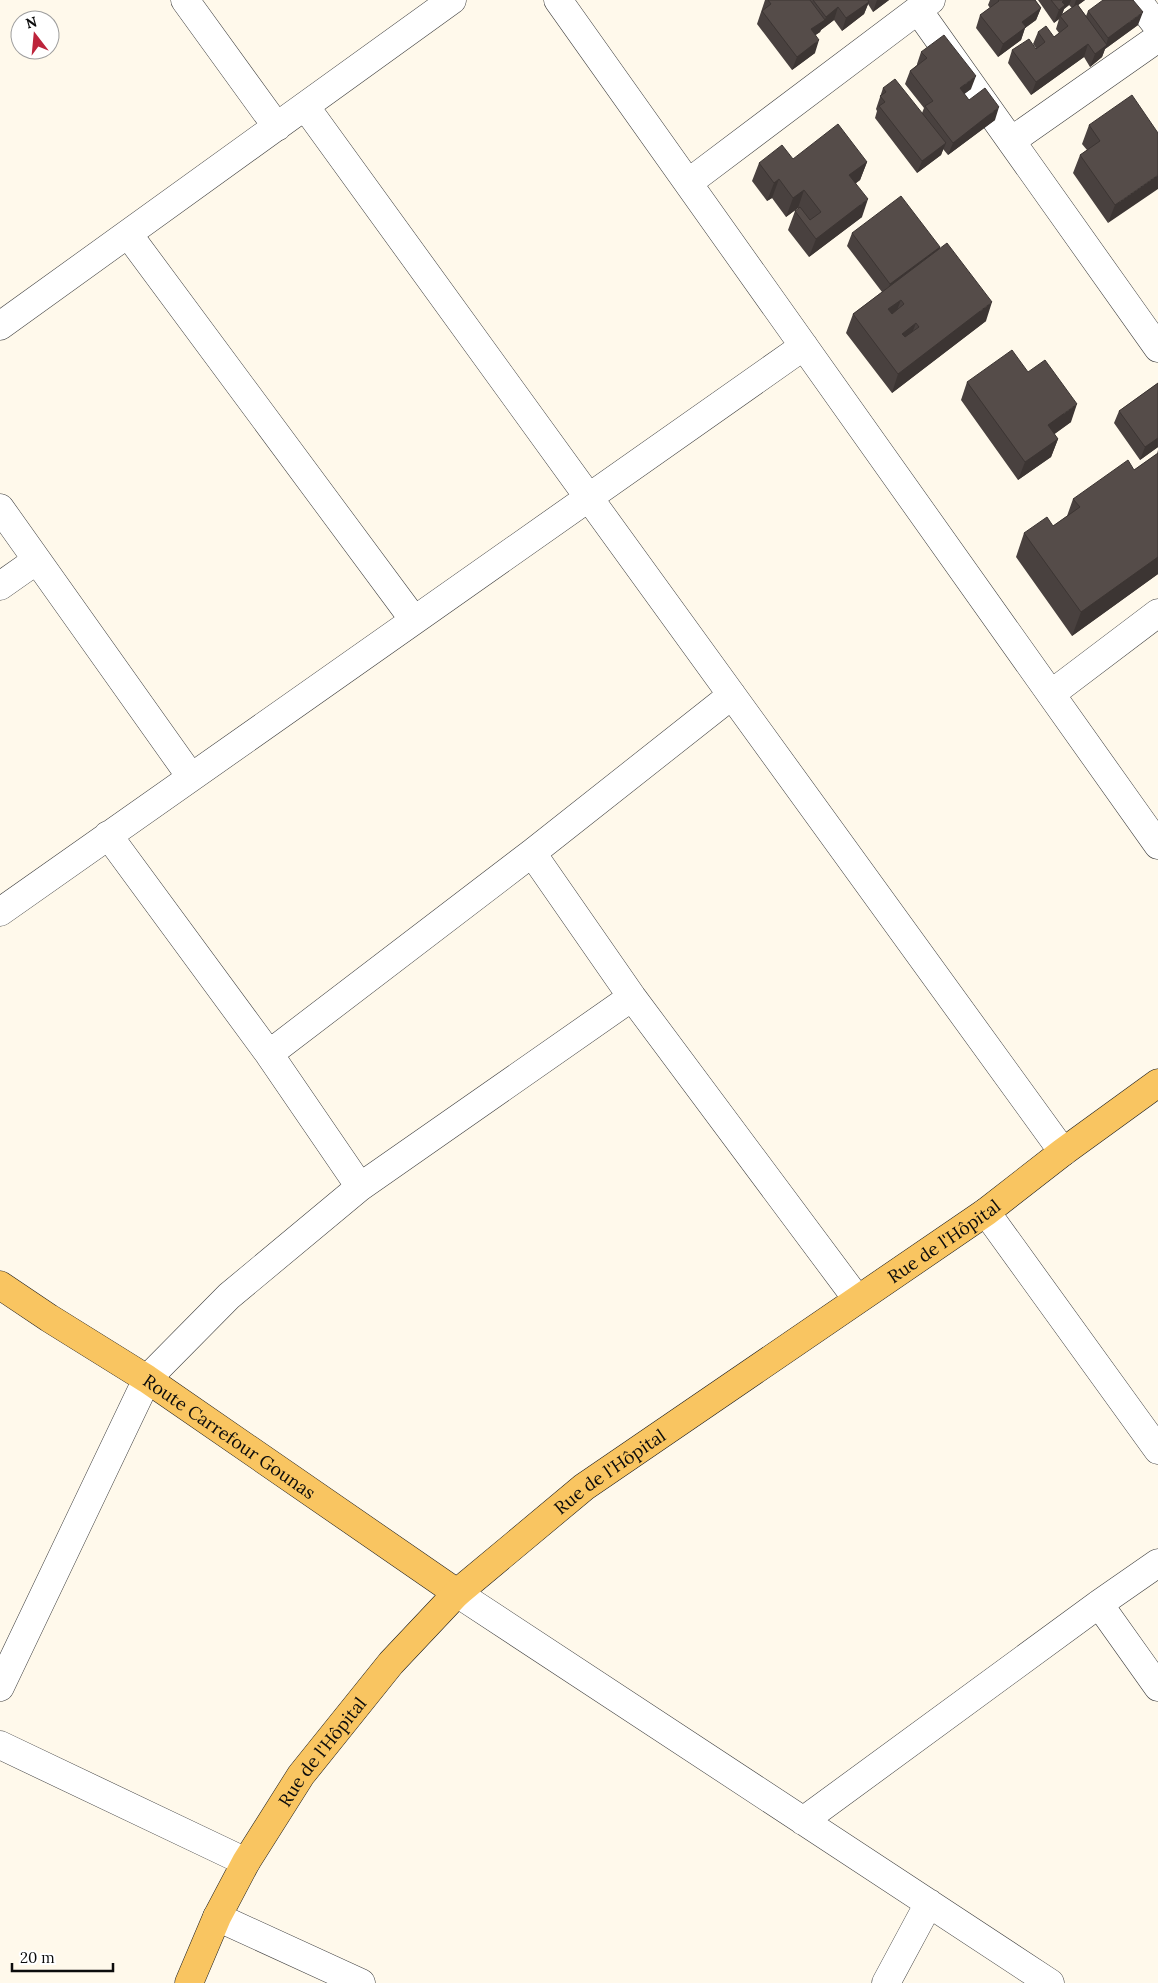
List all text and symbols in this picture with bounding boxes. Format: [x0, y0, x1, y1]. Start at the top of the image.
north arrow [10, 10, 60, 60]
text: N [24, 12, 39, 33]
street label: Rue de l'Hôpital [883, 1194, 1005, 1288]
street label: Route Carrefour Gounas [139, 1369, 320, 1504]
street label: Rue de l'Hôpital [549, 1423, 670, 1519]
street label: Rue de l'Hôpital [273, 1692, 371, 1811]
scale bar [12, 1940, 114, 1972]
text: 20 m [20, 1948, 55, 1967]

